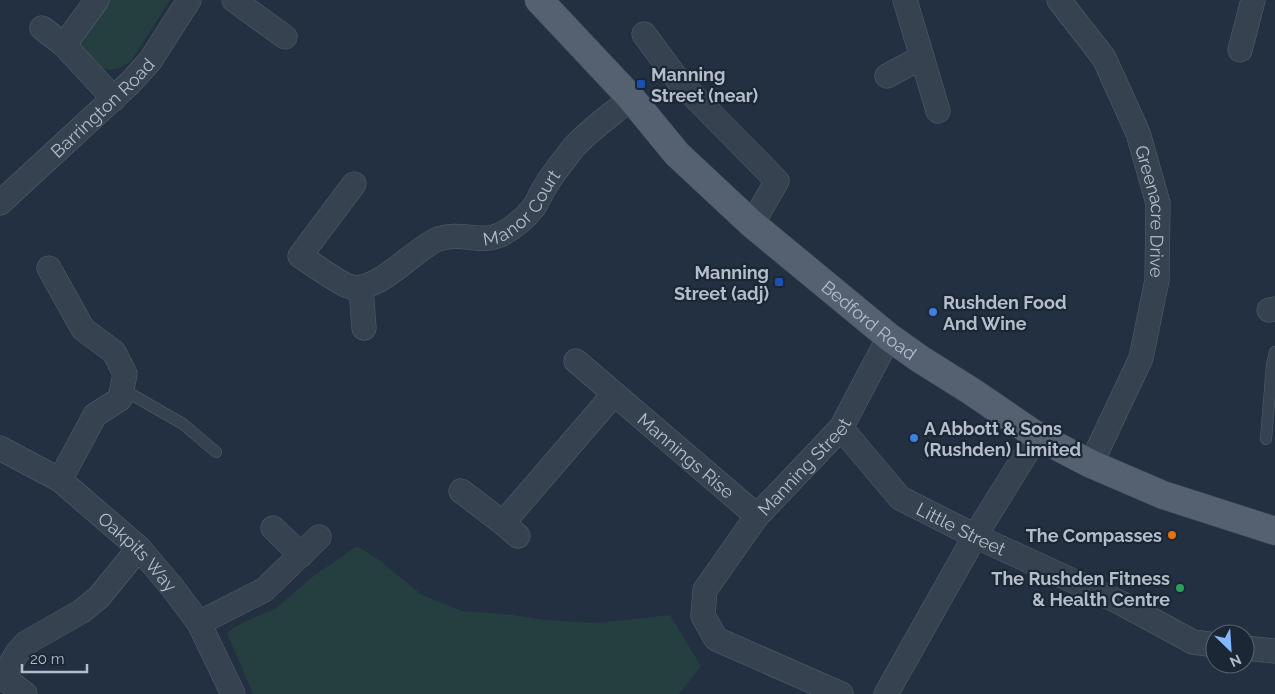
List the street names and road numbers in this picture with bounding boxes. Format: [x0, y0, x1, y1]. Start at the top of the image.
street label: Barrington Road [46, 53, 158, 162]
street label: Greenacre Drive [1131, 143, 1168, 278]
street label: Manor Court [481, 165, 564, 249]
street label: Bedford Road [818, 276, 921, 364]
street label: Mannings Rise [634, 408, 739, 503]
street label: Manning Street [753, 414, 855, 519]
street label: Little Street [913, 498, 1009, 559]
street label: Oakpits Way [94, 507, 182, 596]

